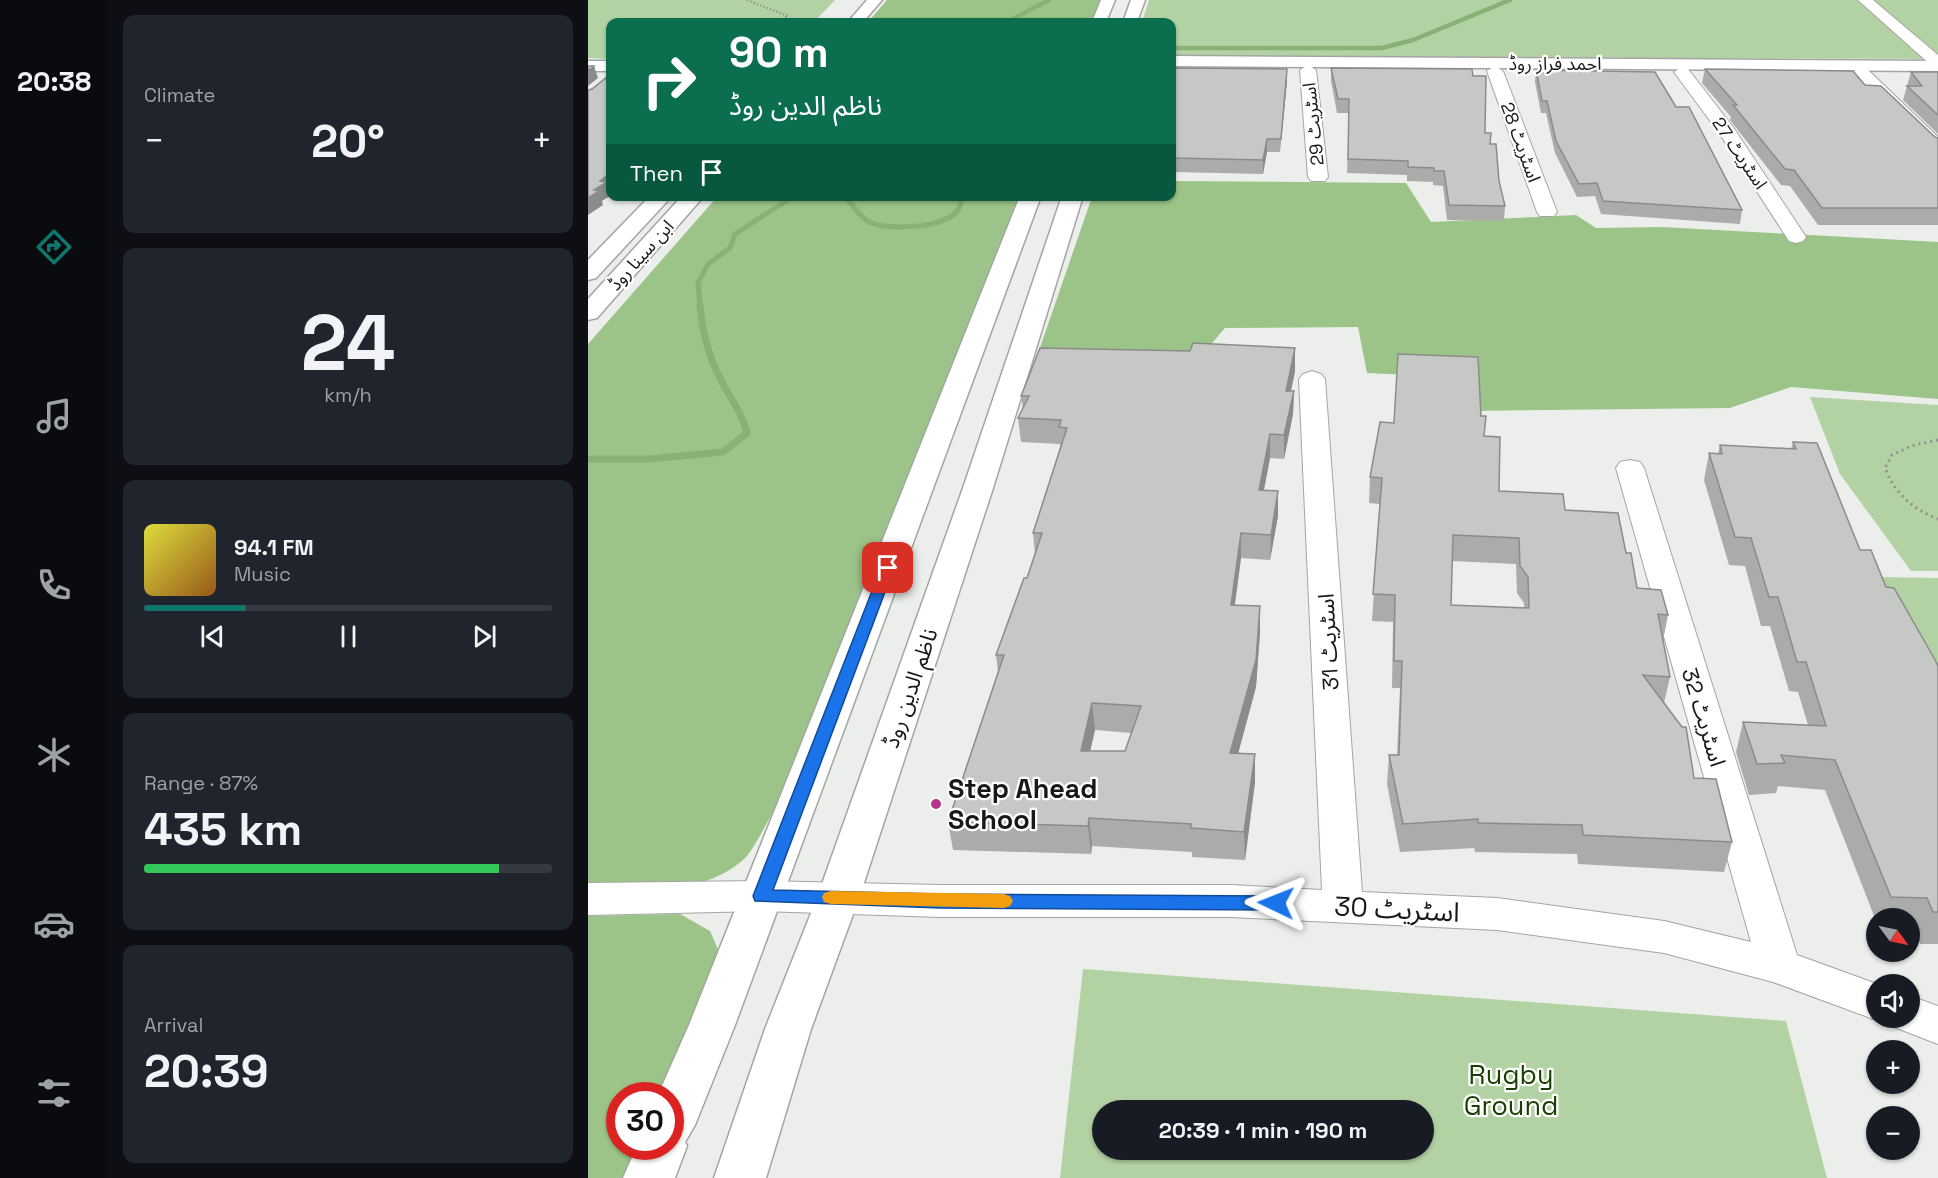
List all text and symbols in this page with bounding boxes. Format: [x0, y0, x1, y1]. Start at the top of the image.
text: 90 m [729, 26, 829, 79]
icon: right [630, 42, 708, 120]
street label: احمد فراز روڈ [1509, 52, 1601, 75]
text: 20:38 [17, 64, 91, 99]
street label: اسٹریٹ 29 [1297, 81, 1329, 167]
text: Climate [144, 82, 215, 108]
text: ناظم الدین روڈ [729, 88, 882, 123]
street label: اسٹریٹ 28 [1496, 99, 1546, 185]
street label: اسٹریٹ 27 [1707, 112, 1773, 194]
text: 20° [311, 113, 385, 170]
text: − [144, 120, 164, 162]
text: + [532, 120, 552, 162]
icon: arrive [695, 156, 728, 189]
text: Then [630, 159, 683, 187]
street label: ابن سینا روڈ [603, 215, 679, 295]
icon: directions [33, 226, 75, 268]
text: 24 [301, 293, 395, 393]
text: km/h [324, 382, 372, 408]
icon: music [33, 395, 75, 437]
text: 94.1 FM [234, 533, 314, 561]
pin [862, 542, 913, 593]
icon: arrive [871, 551, 904, 584]
text: Music [234, 561, 291, 587]
icon: phone [33, 564, 75, 606]
street label: اسٹریٹ 31 [1311, 593, 1345, 691]
icon: previous [196, 620, 229, 653]
icon: pause [332, 620, 365, 653]
icon: next [468, 620, 501, 653]
street label: ناظم الدین روڈ [876, 625, 946, 752]
street label: اسٹریٹ 32 [1676, 664, 1732, 770]
icon: climate [33, 734, 75, 776]
text: Range · 87% [144, 770, 258, 796]
place label: Step Ahead School [948, 771, 1097, 837]
marker: Step Ahead School [929, 797, 943, 811]
text: 435 km [144, 801, 302, 858]
position arrow [1244, 871, 1308, 935]
street label: اسٹریٹ 30 [1333, 888, 1461, 930]
icon: car [33, 903, 75, 945]
north arrow [1866, 908, 1920, 962]
map controls [1866, 908, 1920, 1160]
button: sound [1866, 974, 1920, 1028]
text: Arrival [144, 1012, 203, 1038]
button: + [1866, 1040, 1920, 1094]
text: 20:39 [144, 1043, 268, 1100]
park label: Rugby Ground [1464, 1057, 1558, 1123]
icon: filters [33, 1072, 75, 1114]
speed limit sign: 30 [606, 1082, 684, 1160]
button: − [1866, 1106, 1920, 1160]
text: 20:39 · 1 min · 190 m [1159, 1116, 1367, 1144]

